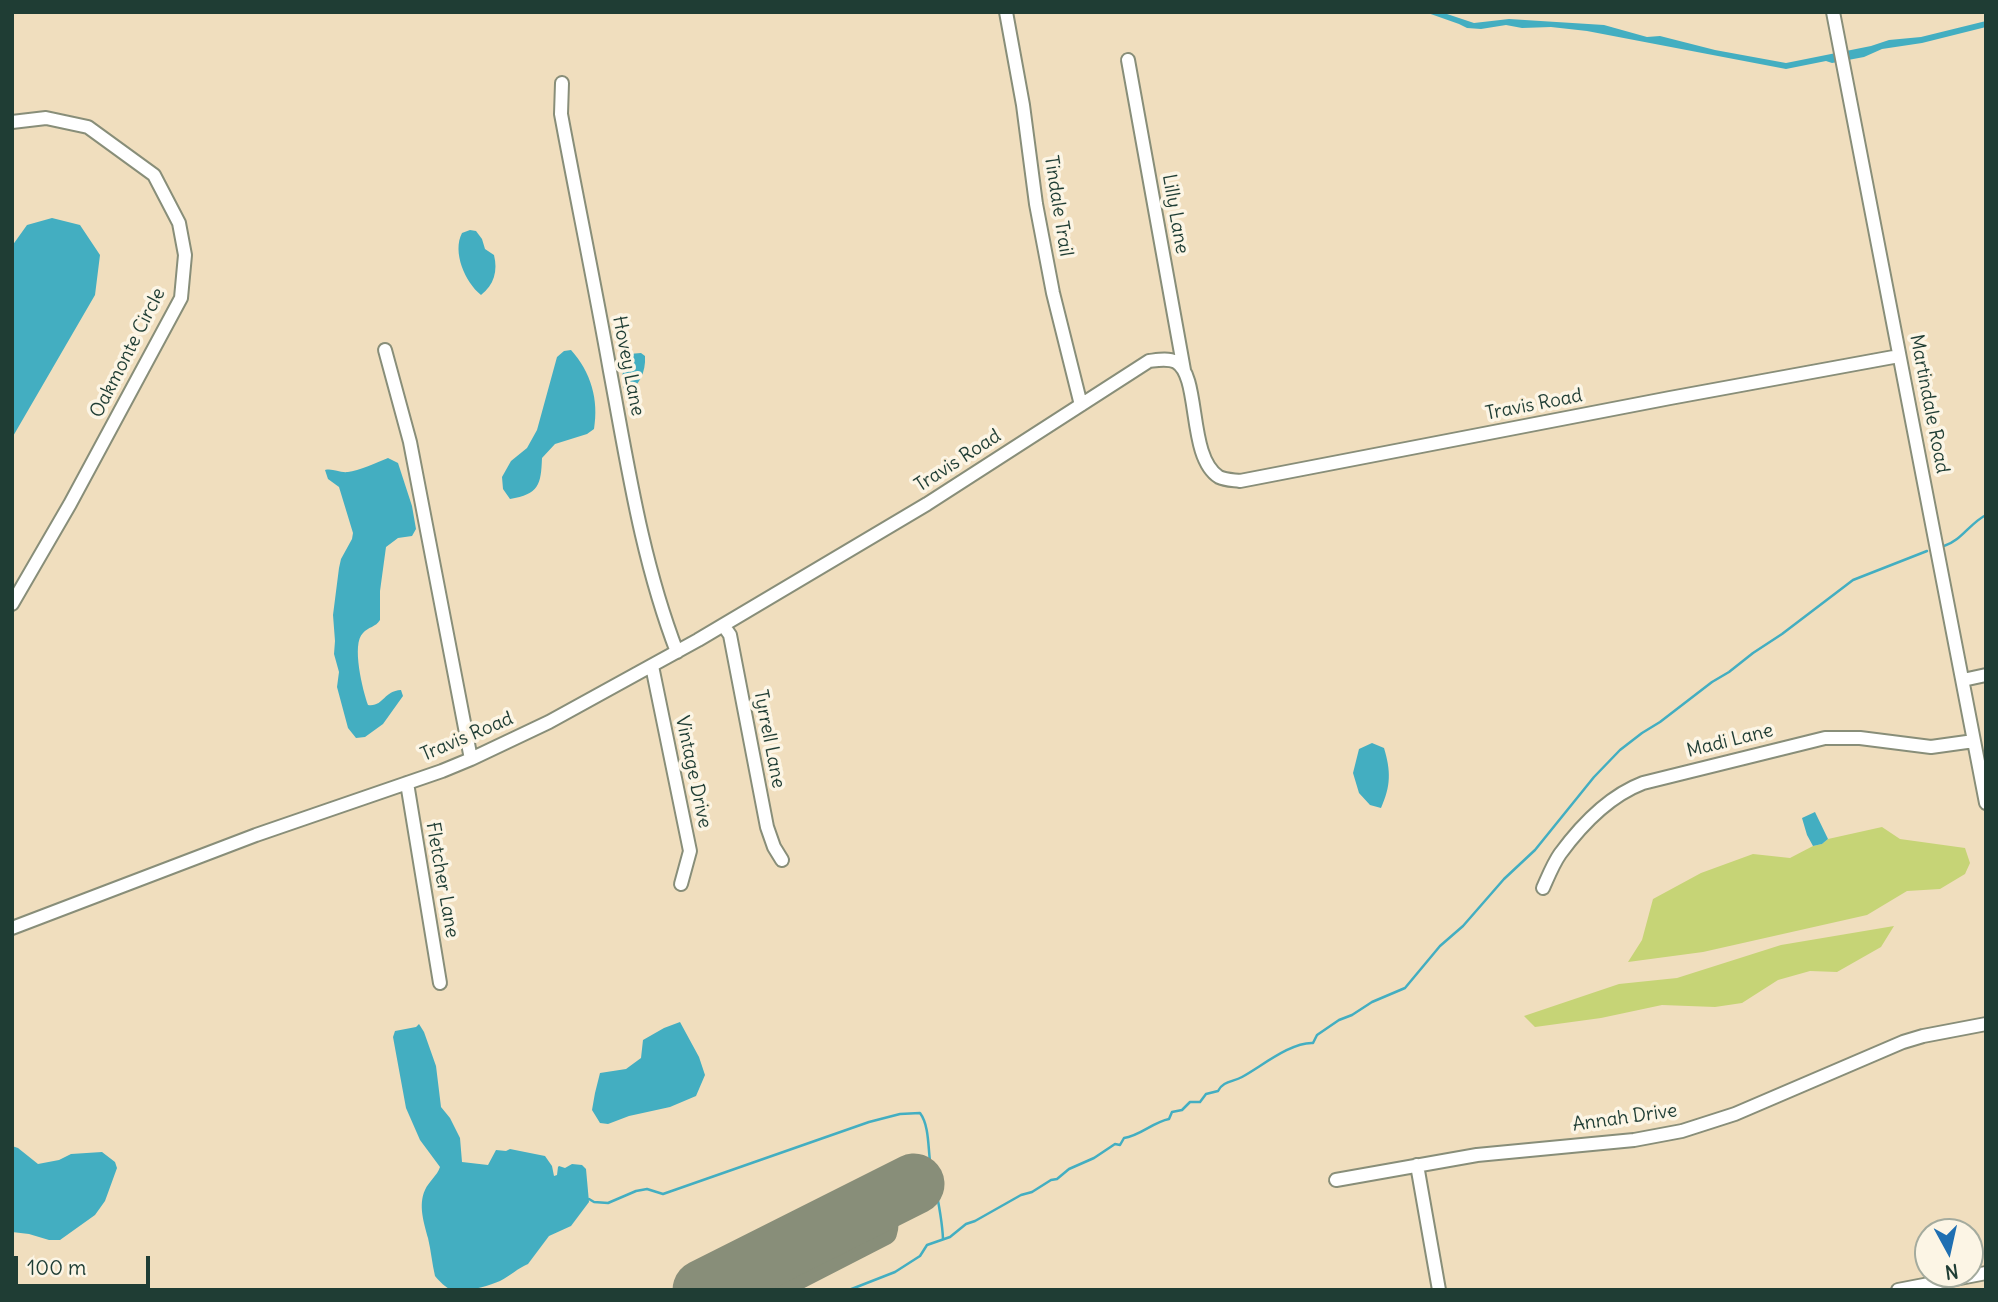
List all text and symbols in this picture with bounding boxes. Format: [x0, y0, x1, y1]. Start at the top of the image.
street label: Tindale Trail [1039, 154, 1077, 258]
street label: Lilly Lane [1157, 172, 1193, 256]
street label: Oakmonte Circle [85, 284, 171, 422]
street label: Hovey Lane [607, 314, 649, 418]
street label: Martindale Road [1904, 333, 1954, 475]
street label: Travis Road [1484, 384, 1584, 426]
street label: Travis Road [911, 425, 1005, 497]
street label: Tyrrell Lane [748, 688, 790, 790]
street label: Travis Road [417, 707, 517, 767]
street label: Vintage Drive [670, 714, 716, 830]
street label: Madi Lane [1684, 719, 1776, 763]
street label: Fletcher Lane [421, 820, 463, 940]
street label: Annah Drive [1571, 1099, 1679, 1137]
north arrow [1914, 1218, 1984, 1288]
scale bar [18, 1242, 154, 1286]
text: 100 m [27, 1254, 86, 1281]
text: N [1943, 1259, 1960, 1285]

